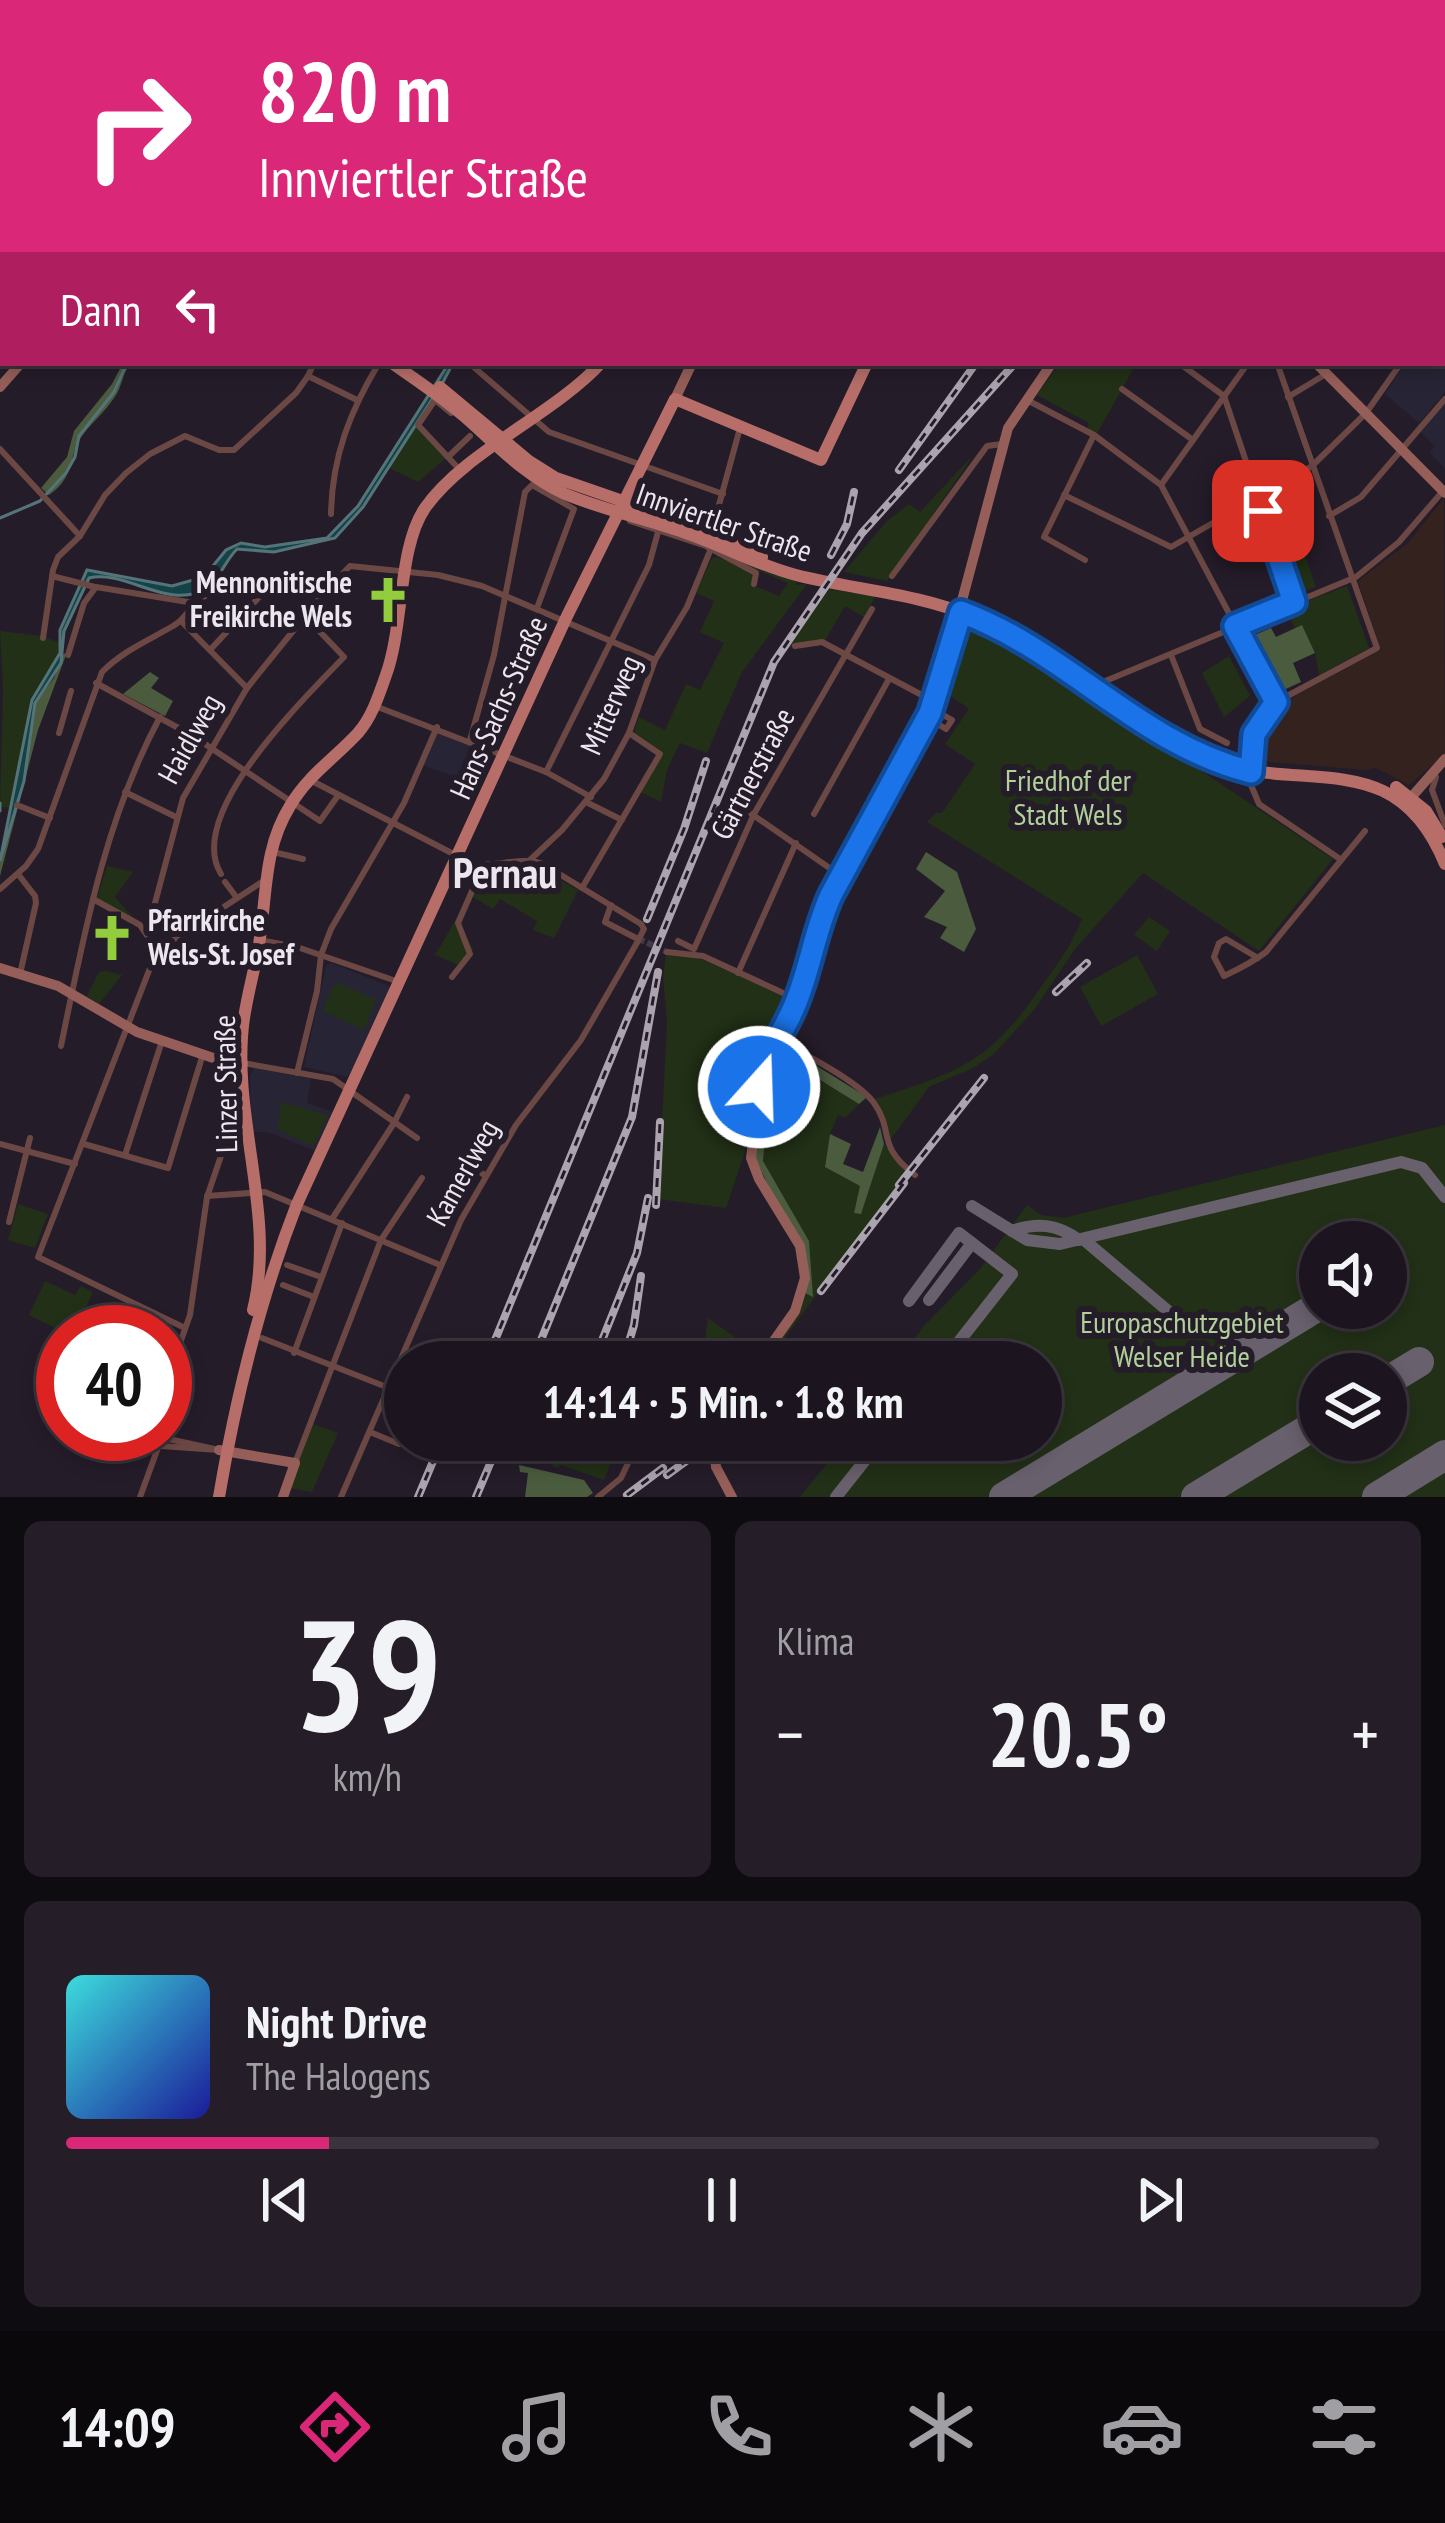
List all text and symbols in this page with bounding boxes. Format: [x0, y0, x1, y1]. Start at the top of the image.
text: 820 m [258, 36, 451, 145]
icon: right [60, 48, 216, 204]
text: Innviertler Straße [258, 142, 588, 212]
icon: left [165, 276, 231, 342]
text: Dann [60, 280, 141, 338]
pin [1212, 460, 1314, 562]
street label: Innviertler Straße [631, 473, 818, 570]
icon: arrive [1230, 478, 1296, 544]
place label: Mennonitische Freikirche Wels [190, 562, 352, 635]
church icon: Mennonitische Freikirche Wels [363, 575, 413, 625]
street label: Hans-Sachs-Straße [440, 610, 555, 805]
street label: Mitterweg [570, 648, 649, 760]
street label: Haidlweg [148, 686, 229, 790]
street label: Gärtnerstraße [701, 701, 803, 846]
park label: Friedhof der Stadt Wels [1005, 760, 1132, 833]
district label: Pernau [453, 845, 557, 900]
place label: Pfarrkirche Wels-St. Josef [147, 900, 296, 973]
church icon: Pfarrkirche Wels-St. Josef [87, 913, 137, 963]
street label: Linzer Straße [204, 1015, 245, 1153]
position arrow [696, 1024, 822, 1150]
street label: Kamerlweg [417, 1112, 507, 1232]
map controls [1299, 1221, 1407, 1461]
button: sound [1299, 1221, 1407, 1329]
park label: Europaschutzgebiet Welser Heide [1080, 1302, 1284, 1375]
speed limit sign: 40 [36, 1305, 192, 1461]
button: layers [1299, 1353, 1407, 1461]
text: 14:14 · 5 Min. · 1.8 km [542, 1372, 904, 1430]
text: 39 [293, 1572, 442, 1774]
text: Klima [777, 1615, 854, 1666]
text: 20.5° [987, 1675, 1168, 1792]
text: − [777, 1691, 804, 1776]
text: + [1352, 1691, 1379, 1776]
text: km/h [333, 1751, 402, 1802]
text: Night Drive [246, 1992, 427, 2050]
text: The Halogens [246, 2050, 431, 2101]
icon: previous [252, 2167, 318, 2233]
icon: pause [689, 2167, 755, 2233]
icon: next [1127, 2167, 1193, 2233]
icon: directions [293, 2385, 377, 2469]
icon: music [495, 2385, 579, 2469]
icon: phone [697, 2385, 781, 2469]
icon: climate [899, 2385, 983, 2469]
icon: car [1100, 2385, 1184, 2469]
icon: filters [1302, 2385, 1386, 2469]
text: 14:09 [59, 2392, 176, 2462]

